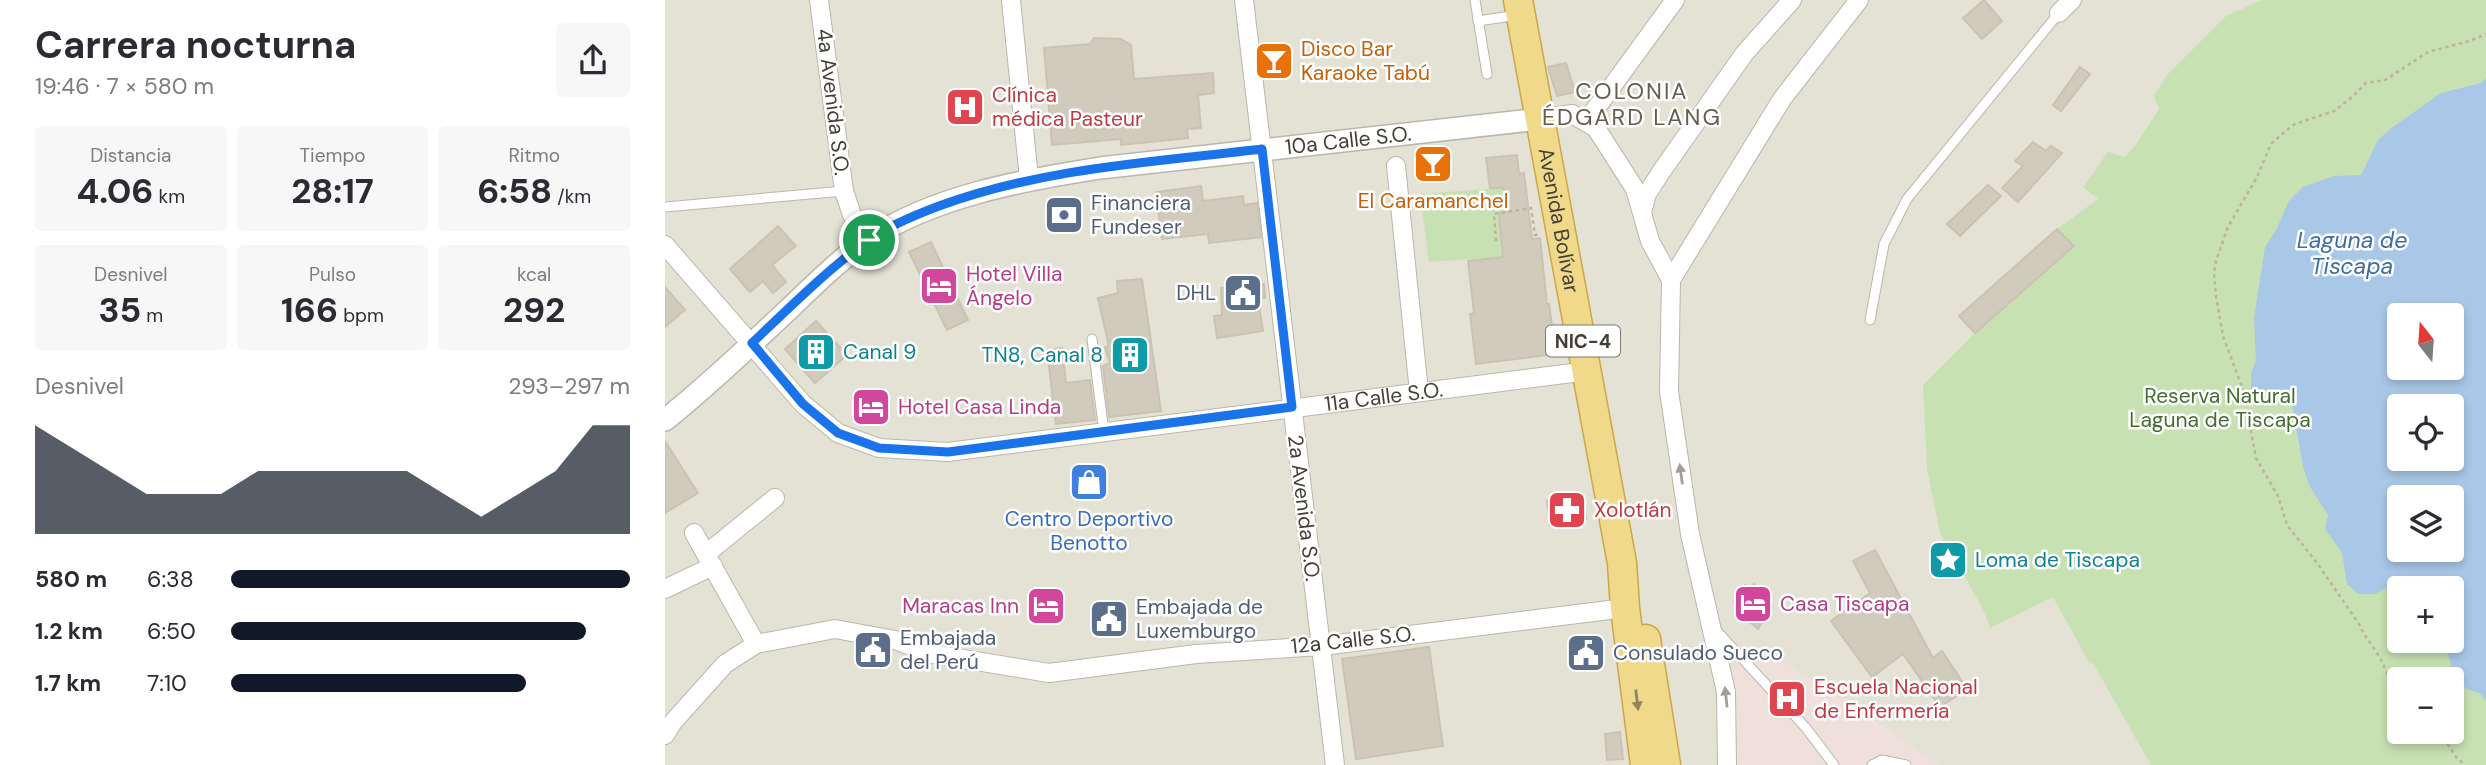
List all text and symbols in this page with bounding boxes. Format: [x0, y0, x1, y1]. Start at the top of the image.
text: Carrera nocturna [35, 20, 356, 70]
button: share [556, 23, 630, 97]
street label: 4a Avenida S.O. [810, 27, 856, 177]
place label: Disco Bar Karaoke Tabú [1301, 35, 1430, 87]
bar icon: Disco Bar Karaoke Tabú [1253, 40, 1295, 82]
text: 19:46 · 7 × 580 m [35, 71, 214, 101]
district label: COLONIA ÉDGARD LANG [1542, 76, 1722, 132]
place label: Clínica médica Pasteur [992, 81, 1143, 133]
hospital icon: Clínica médica Pasteur [944, 86, 986, 128]
street label: 10a Calle S.O. [1284, 119, 1413, 161]
text: Distancia [90, 143, 171, 168]
text: Tiempo [299, 143, 366, 168]
text: Ritmo [508, 143, 560, 168]
bar icon: El Caramanchel [1412, 143, 1454, 185]
street label: Avenida Bolívar [1532, 145, 1586, 295]
text: 4.06 [77, 168, 154, 214]
text: 28:17 [291, 168, 374, 214]
text: 6:58 [477, 168, 552, 214]
text: km [154, 184, 185, 209]
text: /km [552, 184, 591, 209]
place label: El Caramanchel [1358, 187, 1508, 215]
place label: Financiera Fundeser [1091, 189, 1191, 241]
bank icon: Financiera Fundeser [1043, 194, 1085, 236]
pin [839, 210, 899, 270]
icon: arrive [850, 221, 888, 259]
water label: Laguna de Tiscapa [2297, 225, 2407, 281]
place label: Hotel Villa Ángelo [966, 260, 1062, 312]
text: Desnivel [94, 262, 168, 287]
text: Pulso [309, 262, 356, 287]
text: kcal [517, 262, 551, 287]
hotel icon: Hotel Villa Ángelo [918, 265, 960, 307]
public building icon: DHL [1222, 272, 1264, 314]
place label: DHL [1176, 279, 1216, 307]
text: 35 [98, 287, 141, 333]
text: 166 [281, 287, 338, 333]
text: 292 [503, 287, 565, 333]
text: m [141, 303, 163, 328]
text: bpm [338, 303, 384, 328]
north arrow [2387, 303, 2464, 380]
map controls [2387, 303, 2464, 744]
road number: NIC-4 [1546, 326, 1620, 356]
building icon: Canal 9 [795, 331, 837, 373]
building icon: TN8, Canal 8 [1109, 334, 1151, 376]
place label: Canal 9 [843, 338, 916, 366]
place label: TN8, Canal 8 [982, 341, 1103, 369]
text: Desnivel [35, 371, 124, 401]
text: 293–297 m [508, 371, 630, 401]
street label: 11a Calle S.O. [1323, 375, 1445, 418]
park label: Reserva Natural Laguna de Tiscapa [2129, 382, 2311, 434]
hotel icon: Hotel Casa Linda [850, 386, 892, 428]
place label: Hotel Casa Linda [898, 393, 1061, 421]
button: locate [2387, 394, 2464, 471]
street label: 2a Avenida S.O. [1281, 433, 1327, 583]
shop icon: Centro Deportivo Benotto [1068, 461, 1110, 503]
one-way arrow [1676, 463, 1687, 485]
button: layers [2387, 485, 2464, 562]
pharmacy icon: Xolotlán [1546, 489, 1588, 531]
place label: Xolotlán [1594, 496, 1672, 524]
place label: Centro Deportivo Benotto [1005, 505, 1173, 557]
place icon: Loma de Tiscapa [1927, 539, 1969, 581]
place label: Loma de Tiscapa [1975, 546, 2140, 574]
text: 580 m [35, 564, 107, 594]
text: 6:38 [147, 564, 194, 594]
button: + [2387, 576, 2464, 653]
hotel icon: Casa Tiscapa [1732, 583, 1774, 625]
hotel icon: Maracas Inn [1025, 585, 1067, 627]
place label: Casa Tiscapa [1780, 590, 1909, 618]
place label: Maracas Inn [902, 592, 1019, 620]
place label: Embajada de Luxemburgo [1136, 593, 1263, 645]
public building icon: Embajada de Luxemburgo [1088, 598, 1130, 640]
text: 1.2 km [35, 616, 103, 646]
text: 6:50 [147, 616, 196, 646]
street label: 12a Calle S.O. [1290, 620, 1416, 660]
place label: Embajada del Perú [900, 624, 996, 676]
public building icon: Embajada del Perú [852, 629, 894, 671]
public building icon: Consulado Sueco [1565, 632, 1607, 674]
place label: Consulado Sueco [1613, 639, 1783, 667]
button: − [2387, 667, 2464, 744]
text: 1.7 km [35, 668, 101, 698]
text: 7:10 [147, 668, 187, 698]
place label: Escuela Nacional de Enfermería [1814, 673, 1978, 725]
hospital icon: Escuela Nacional de Enfermería [1766, 678, 1808, 720]
one-way arrow [1720, 686, 1731, 708]
one-way arrow [1631, 689, 1642, 711]

